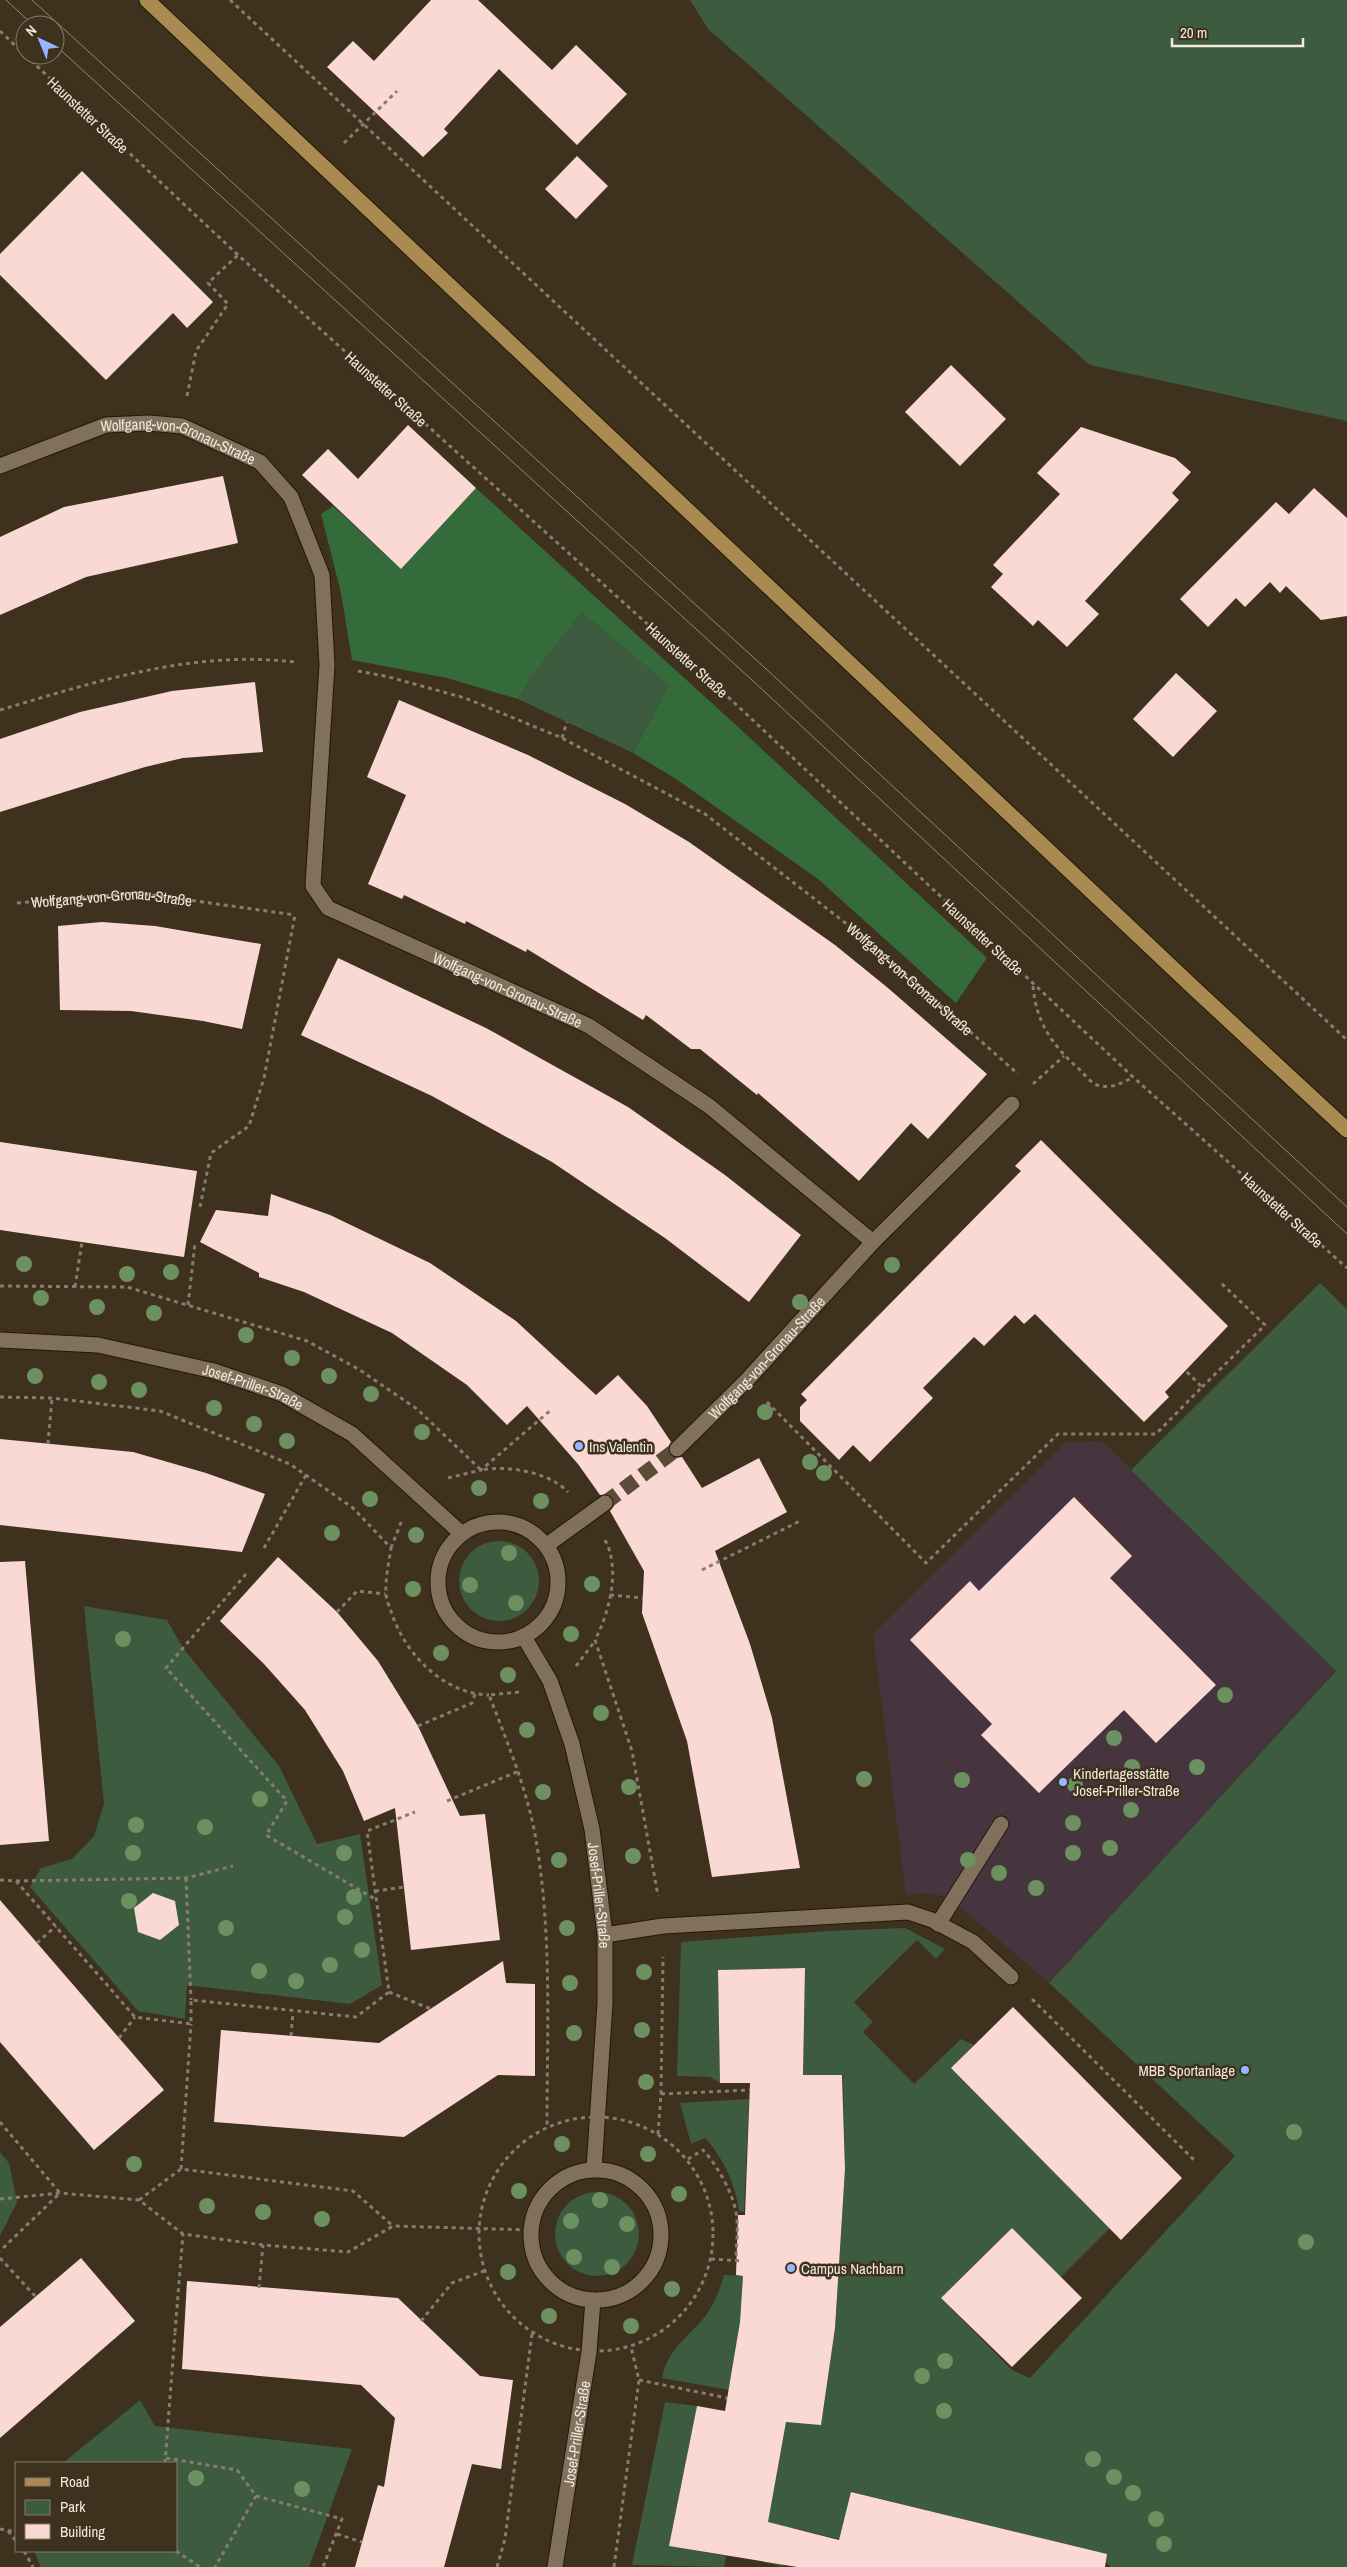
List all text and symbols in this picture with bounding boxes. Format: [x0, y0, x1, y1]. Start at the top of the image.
north arrow [15, 15, 65, 65]
scale bar [1172, 15, 1303, 47]
text: N [22, 21, 40, 40]
text: 20 m [1180, 22, 1207, 43]
street label: Haunstetter Straße [43, 72, 133, 158]
street label: Haunstetter Straße [340, 346, 432, 432]
street label: Wolfgang-von-Gronau-Straße [100, 412, 259, 469]
street label: Haunstetter Straße [641, 617, 733, 703]
street label: Wolfgang-von-Gronau-Straße [30, 882, 194, 912]
street label: Haunstetter Straße [938, 894, 1028, 980]
street label: Wolfgang-von-Gronau-Straße [842, 917, 978, 1040]
street label: Wolfgang-von-Gronau-Straße [430, 946, 586, 1032]
street label: Haunstetter Straße [1236, 1167, 1328, 1253]
street label: Wolfgang-von-Gronau-Straße [703, 1291, 829, 1423]
street label: Josef-Priller-Straße [201, 1358, 308, 1415]
place label: Ins Valentin [589, 1436, 653, 1457]
marker: Ins Valentin [573, 1440, 585, 1452]
place label: Kindertagesstätte Josef-Priller-Straße [1073, 1763, 1180, 1801]
marker: Kindertagesstätte Josef-Priller-Straße [1057, 1776, 1069, 1788]
street label: Josef-Priller-Straße [583, 1841, 616, 1949]
place label: MBB Sportanlage [1139, 2060, 1235, 2081]
marker: MBB Sportanlage [1239, 2064, 1251, 2076]
place label: Campus Nachbarn [801, 2258, 904, 2279]
marker: Campus Nachbarn [785, 2262, 797, 2274]
street label: Josef-Priller-Straße [557, 2379, 595, 2488]
legend [15, 2462, 178, 2552]
text: Road [60, 2471, 89, 2492]
text: Park [60, 2496, 86, 2517]
text: Building [60, 2521, 105, 2542]

